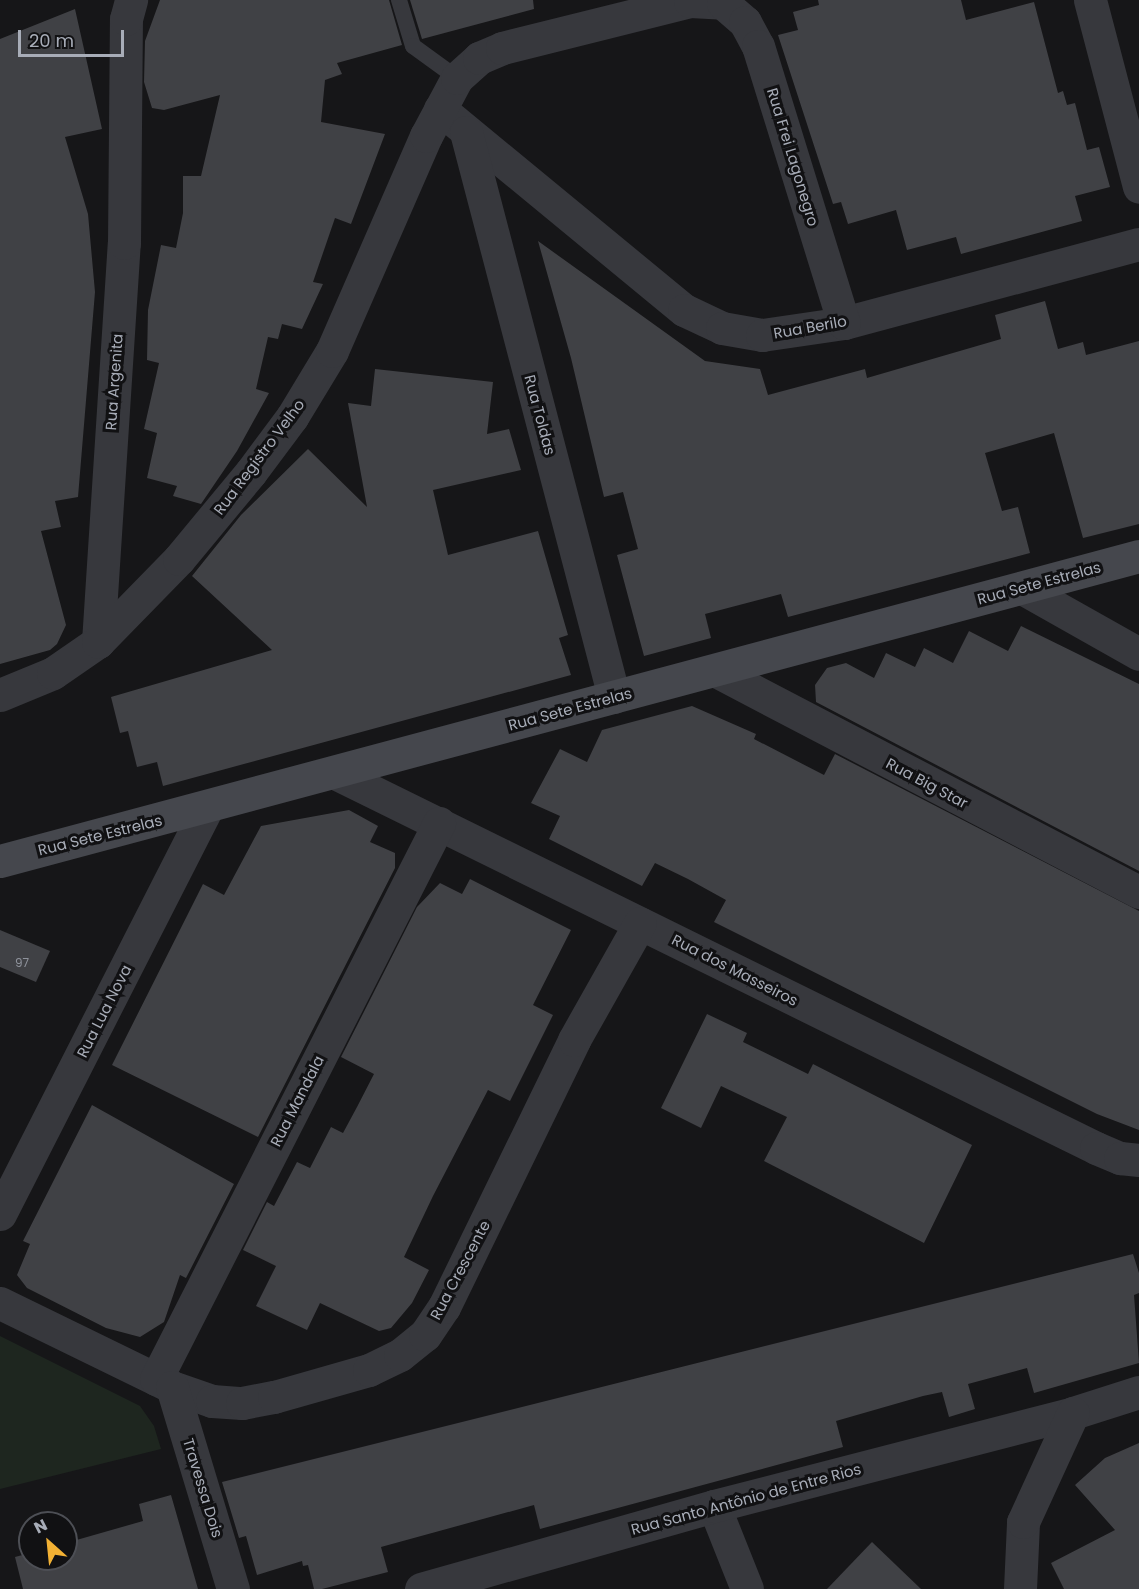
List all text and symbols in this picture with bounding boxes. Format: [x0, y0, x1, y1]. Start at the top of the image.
scale bar [21, 18, 128, 56]
text: 20 m [29, 28, 74, 53]
street label: Rua Frei Lagonegro [763, 86, 823, 228]
street label: Rua Berilo [772, 312, 848, 342]
street label: Rua Argenita [102, 333, 126, 431]
street label: Rua Toldas [521, 373, 559, 457]
street label: Rua Registro Velho [210, 396, 308, 518]
street label: Rua Sete Estrelas [975, 558, 1103, 608]
street label: Rua Sete Estrelas [506, 684, 634, 734]
street label: Rua Big Star [883, 754, 971, 812]
street label: Rua Sete Estrelas [36, 811, 164, 859]
street label: Rua dos Masseiros [669, 930, 801, 1010]
house number: 97 [15, 956, 29, 970]
street label: Rua Lua Nova [73, 962, 135, 1060]
street label: Rua Mandala [266, 1053, 328, 1149]
street label: Rua Crescente [426, 1217, 494, 1323]
street label: Travessa Dois [179, 1436, 227, 1540]
street label: Rua Santo Antônio de Entre Rios [629, 1460, 863, 1538]
north arrow [18, 1511, 78, 1571]
text: N [30, 1513, 51, 1539]

